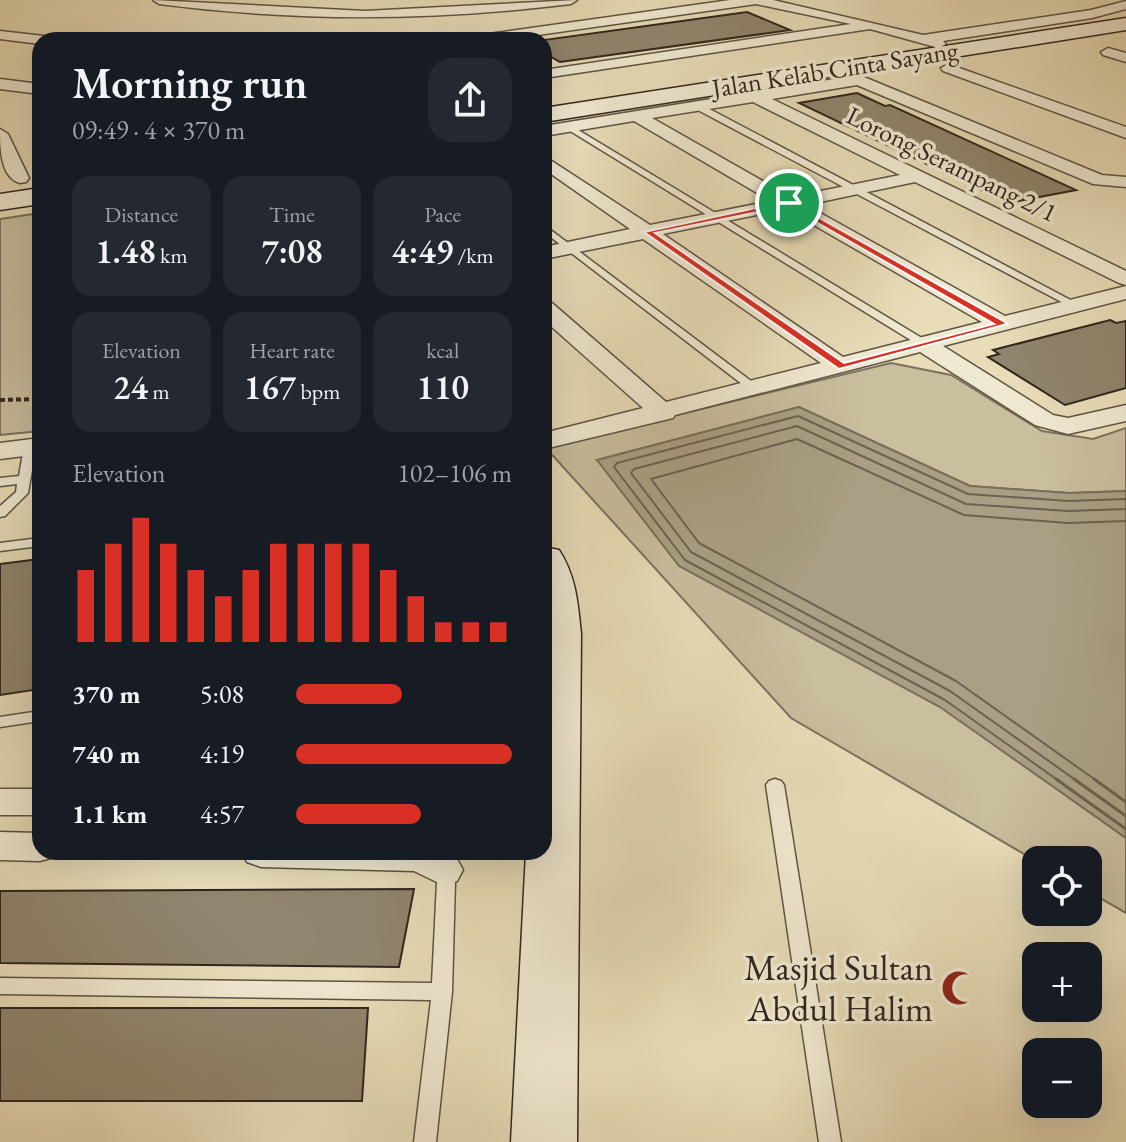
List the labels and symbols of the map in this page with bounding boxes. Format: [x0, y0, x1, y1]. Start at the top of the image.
street label: Jalan Kelab Cinta Sayang [708, 33, 961, 106]
street label: Lorong Serampang 2/1 [841, 98, 1063, 230]
pin [755, 169, 823, 237]
place label: Masjid Sultan Abdul Halim [744, 944, 933, 1032]
mosque icon: Masjid Sultan Abdul Halim [940, 969, 978, 1007]

